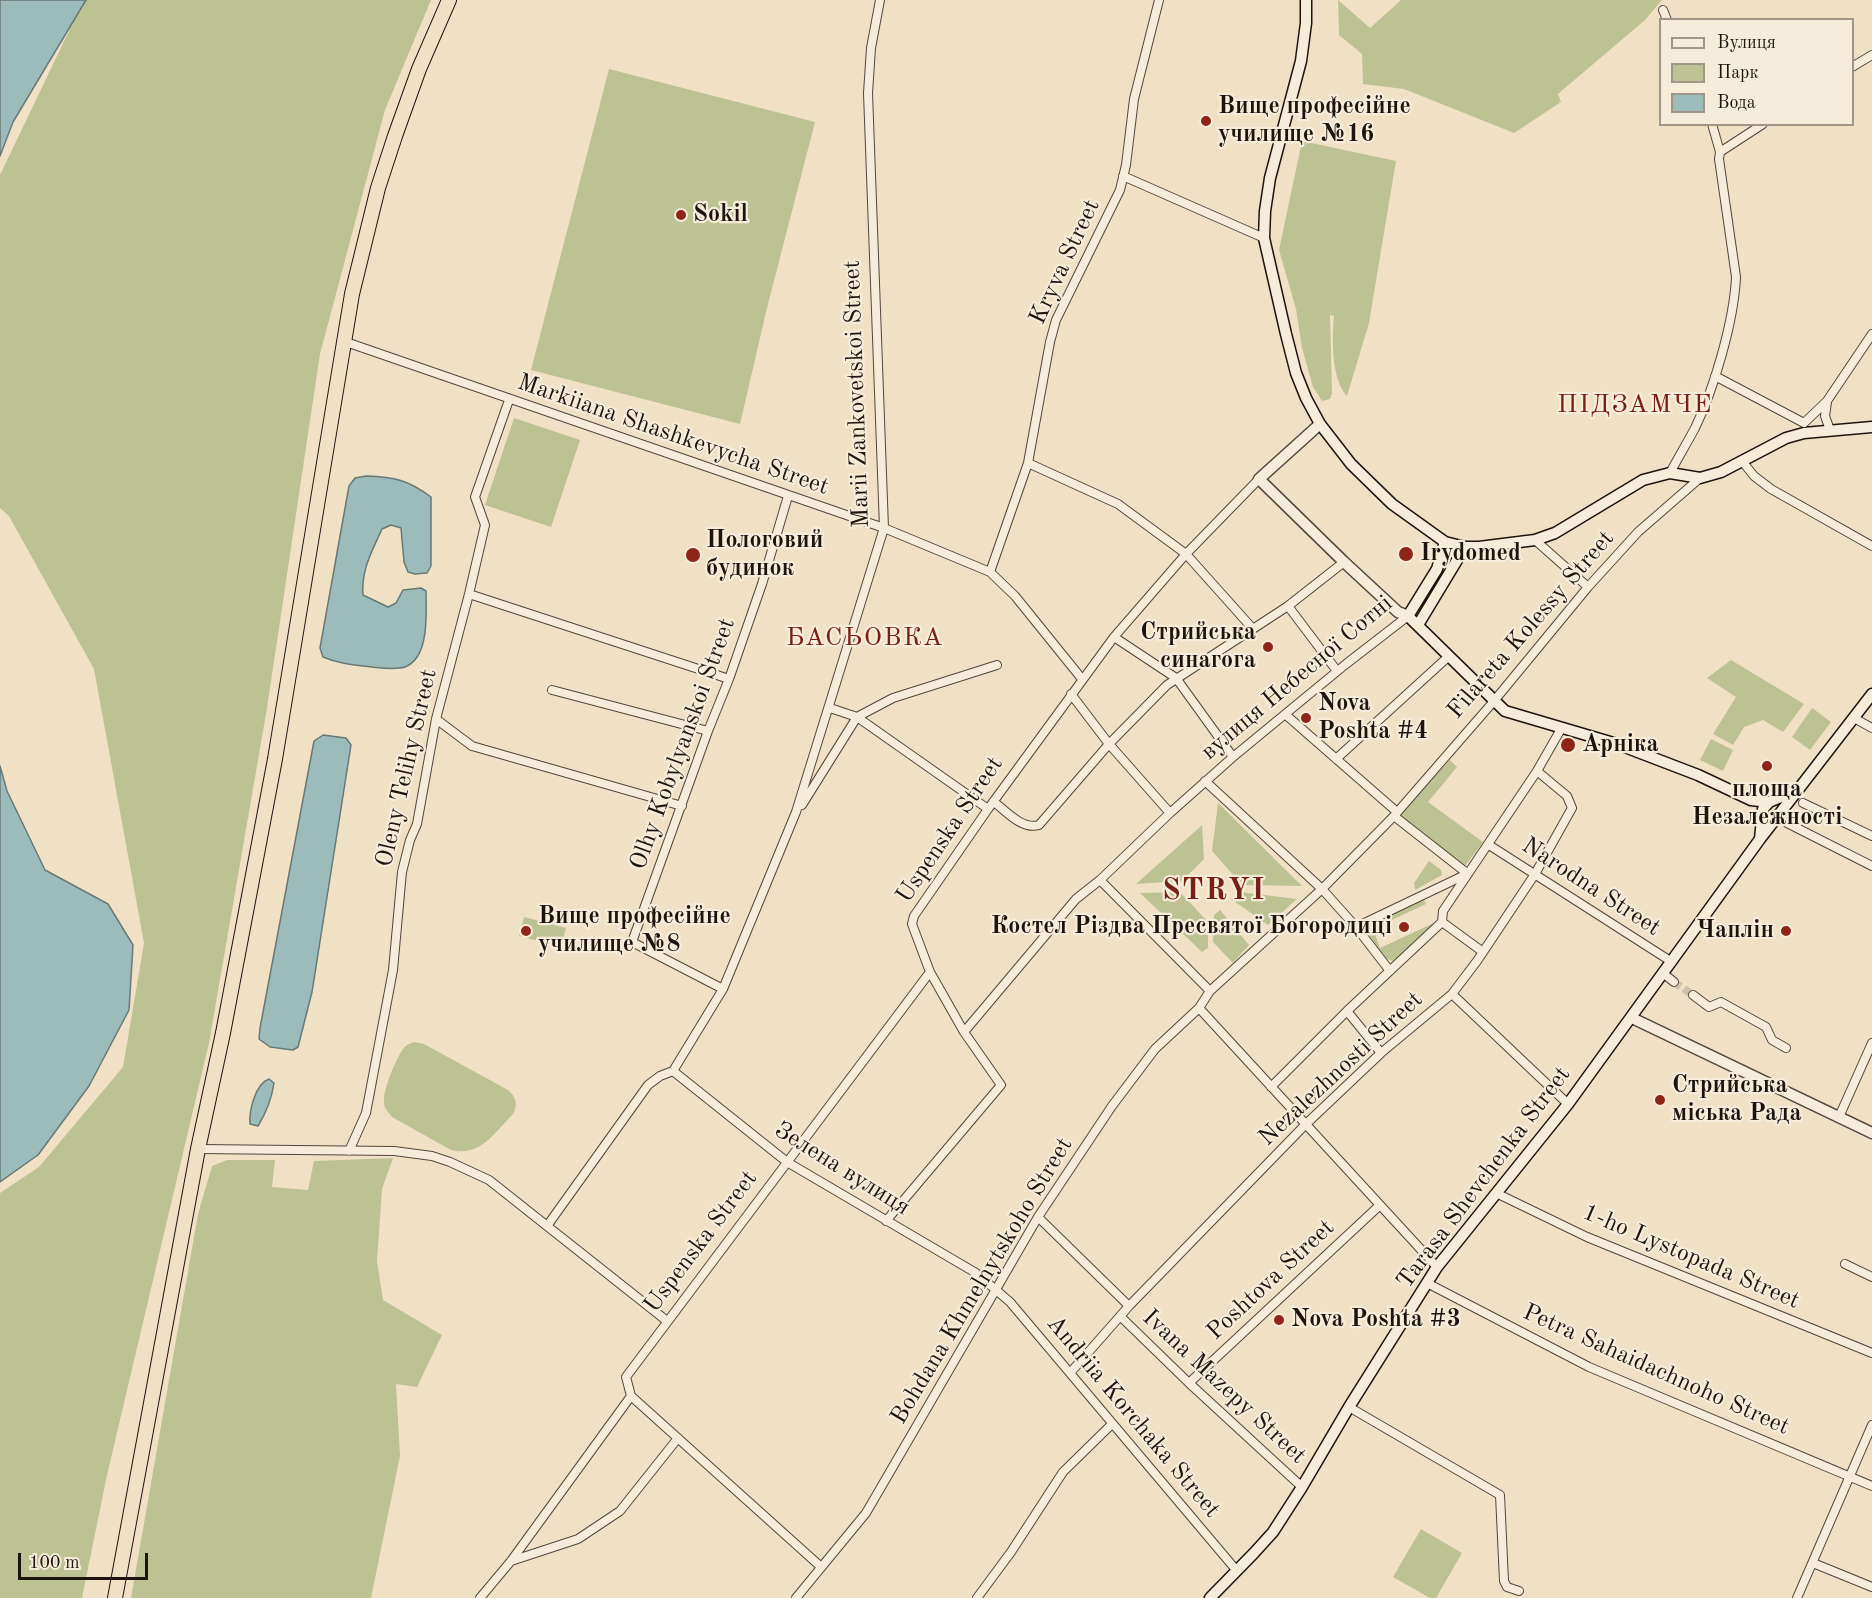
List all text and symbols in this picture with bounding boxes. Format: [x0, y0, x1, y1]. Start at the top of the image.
legend [1659, 18, 1854, 126]
text: Вулиця [1717, 34, 1776, 52]
text: Парк [1717, 64, 1758, 82]
place label: Вище професійне училище №16 [1218, 93, 1411, 149]
text: Вода [1717, 94, 1756, 112]
marker: Вище професійне училище №16 [1199, 114, 1213, 128]
street label: Kryva Street [1023, 195, 1107, 329]
place label: Sokil [693, 201, 748, 229]
marker: Sokil [674, 208, 688, 222]
street label: Marii Zankovetskoi Street [838, 260, 876, 528]
street label: Markiiana Shashkevycha Street [514, 368, 832, 502]
district label: ПІДЗАМЧЕ [1557, 389, 1713, 421]
street label: Filareta Kolessy Street [1441, 525, 1621, 725]
place label: Пологовий будинок [706, 527, 823, 583]
place label: Irydomed [1420, 540, 1521, 568]
marker: Irydomed [1397, 545, 1415, 563]
marker: Пологовий будинок [684, 546, 702, 564]
street label: вулиця Небесної Сотні [1195, 589, 1399, 767]
street label: Olhy Kobylyanskoi Street [624, 614, 742, 874]
place label: Стрийська синагога [1140, 619, 1256, 675]
district label: БАСЬОВКА [786, 622, 944, 654]
marker: Стрийська синагога [1261, 640, 1275, 654]
street label: Oleny Telihy Street [370, 666, 444, 870]
place label: Nova Poshta #4 [1318, 690, 1428, 746]
marker: Nova Poshta #4 [1299, 711, 1313, 725]
place label: Арніка [1582, 731, 1659, 759]
marker: Арніка [1559, 736, 1577, 754]
street label: Uspenska Street [890, 751, 1010, 909]
marker: площа Незалежності [1760, 759, 1774, 773]
place label: площа Незалежності [1692, 776, 1842, 832]
street label: Narodna Street [1516, 831, 1666, 943]
district label: STRYI [1162, 873, 1266, 909]
place label: Вище професійне училище №8 [538, 903, 731, 959]
place label: Костел Різдва Пресвятої Богородиці [991, 913, 1392, 941]
place label: Чаплін [1696, 917, 1774, 945]
marker: Костел Різдва Пресвятої Богородиці [1397, 920, 1411, 934]
marker: Вище професійне училище №8 [519, 924, 533, 938]
marker: Чаплін [1779, 924, 1793, 938]
street label: Nezalezhnosti Street [1253, 986, 1429, 1152]
street label: Tarasa Shevchenka Street [1391, 1061, 1577, 1295]
place label: Стрийська міська Рада [1672, 1072, 1802, 1128]
marker: Стрийська міська Рада [1653, 1093, 1667, 1107]
street label: Зелена вулиця [769, 1116, 915, 1222]
street label: Bohdana Khmelnytskoho Street [885, 1132, 1079, 1430]
street label: Uspenska Street [638, 1165, 764, 1319]
street label: 1-ho Lystopada Street [1578, 1198, 1804, 1316]
street label: Poshtova Street [1201, 1214, 1341, 1346]
street label: Petra Sahaidachnoho Street [1518, 1298, 1794, 1442]
street label: Ivana Mazepy Street [1136, 1304, 1312, 1470]
place label: Nova Poshta #3 [1291, 1306, 1461, 1334]
street label: Andriia Korchaka Street [1040, 1310, 1226, 1524]
marker: Nova Poshta #3 [1272, 1313, 1286, 1327]
scale bar [21, 1541, 152, 1579]
text: 100 m [29, 1554, 80, 1572]

